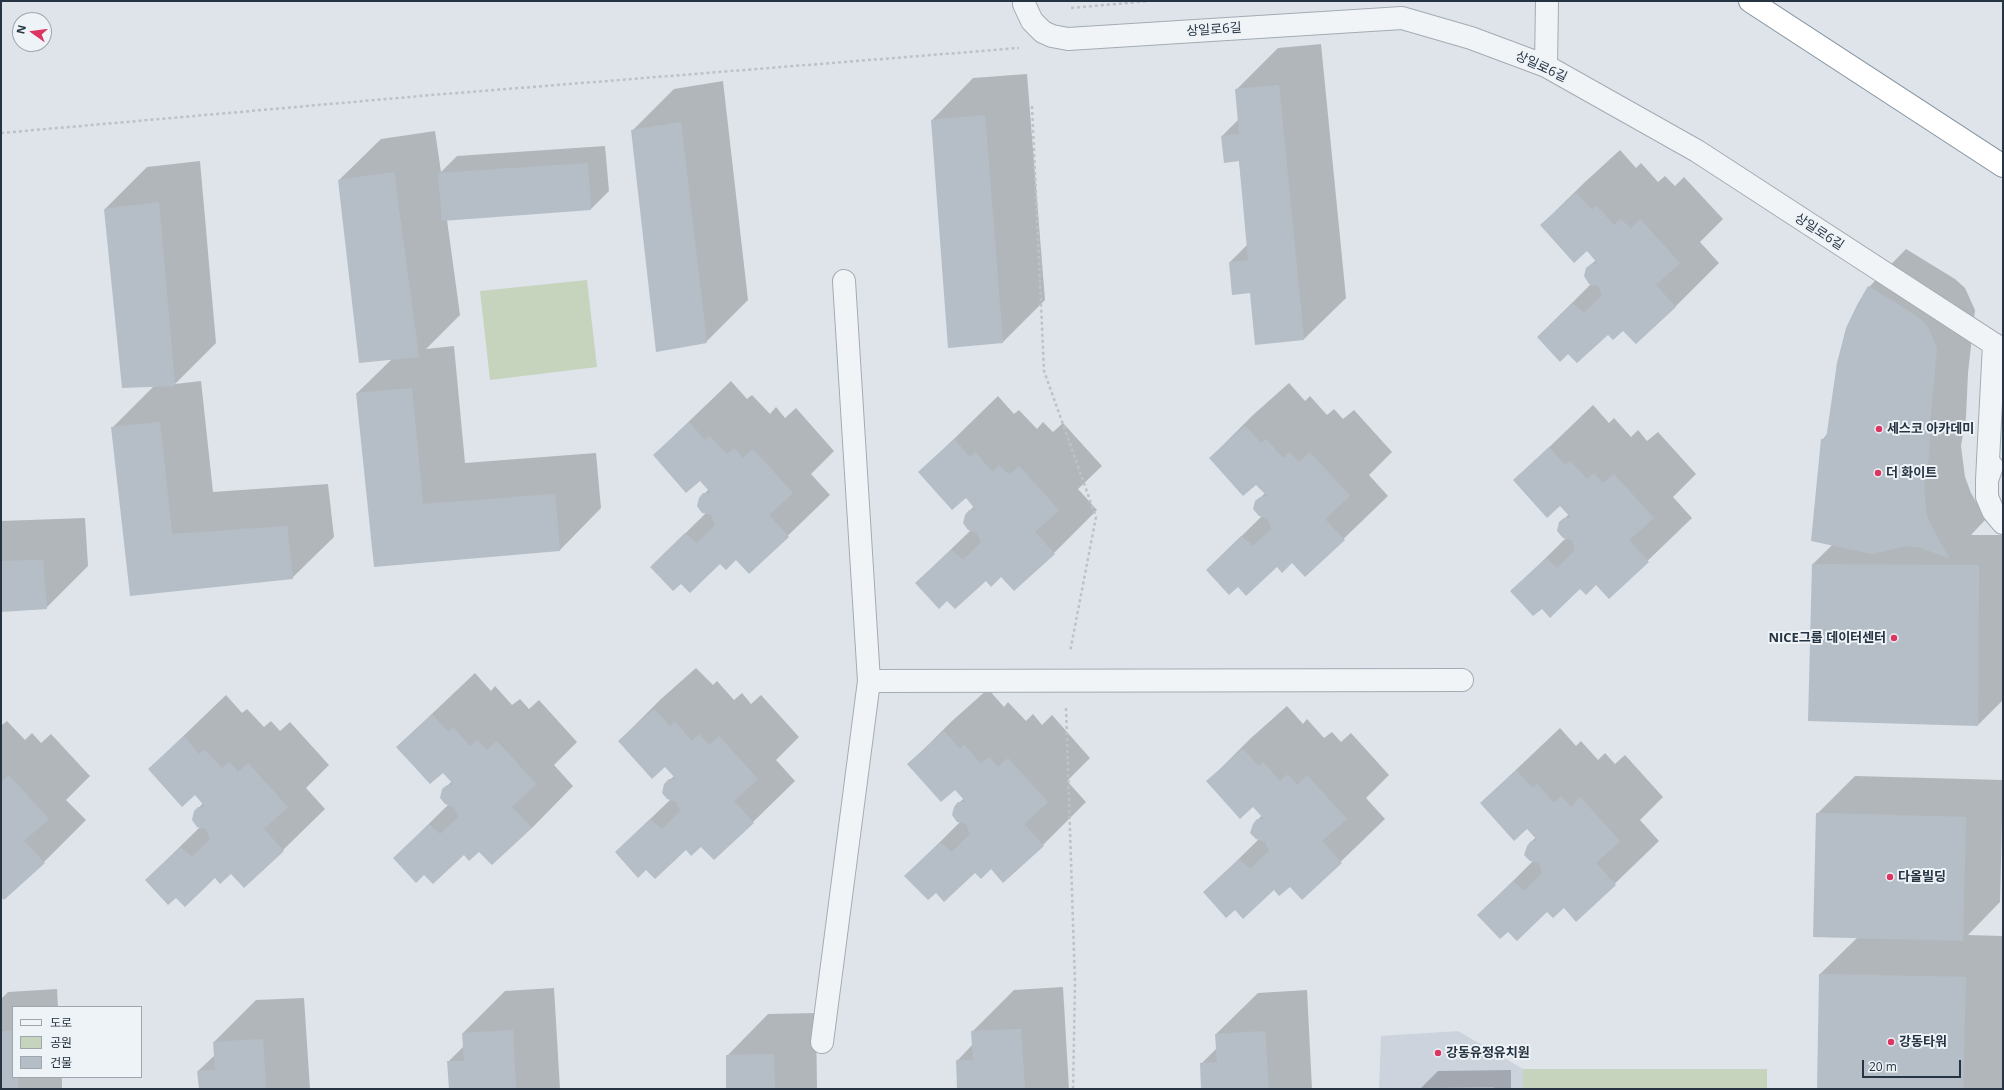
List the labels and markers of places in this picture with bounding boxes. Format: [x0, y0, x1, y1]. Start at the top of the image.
place label: 세스코 아카데미 [1887, 421, 1974, 437]
marker: 세스코 아카데미 [1874, 424, 1884, 434]
place label: 더 화이트 [1886, 465, 1937, 481]
marker: 더 화이트 [1873, 468, 1883, 478]
place label: NICE그룹 데이터센터 [1768, 630, 1886, 646]
marker: NICE그룹 데이터센터 [1889, 633, 1899, 643]
place label: 다올빌딩 [1898, 869, 1946, 885]
marker: 다올빌딩 [1885, 872, 1895, 882]
place label: 강동타워 [1899, 1034, 1947, 1050]
marker: 강동타워 [1886, 1037, 1896, 1047]
place label: 강동유정유치원 [1446, 1045, 1530, 1061]
marker: 강동유정유치원 [1433, 1048, 1443, 1058]

